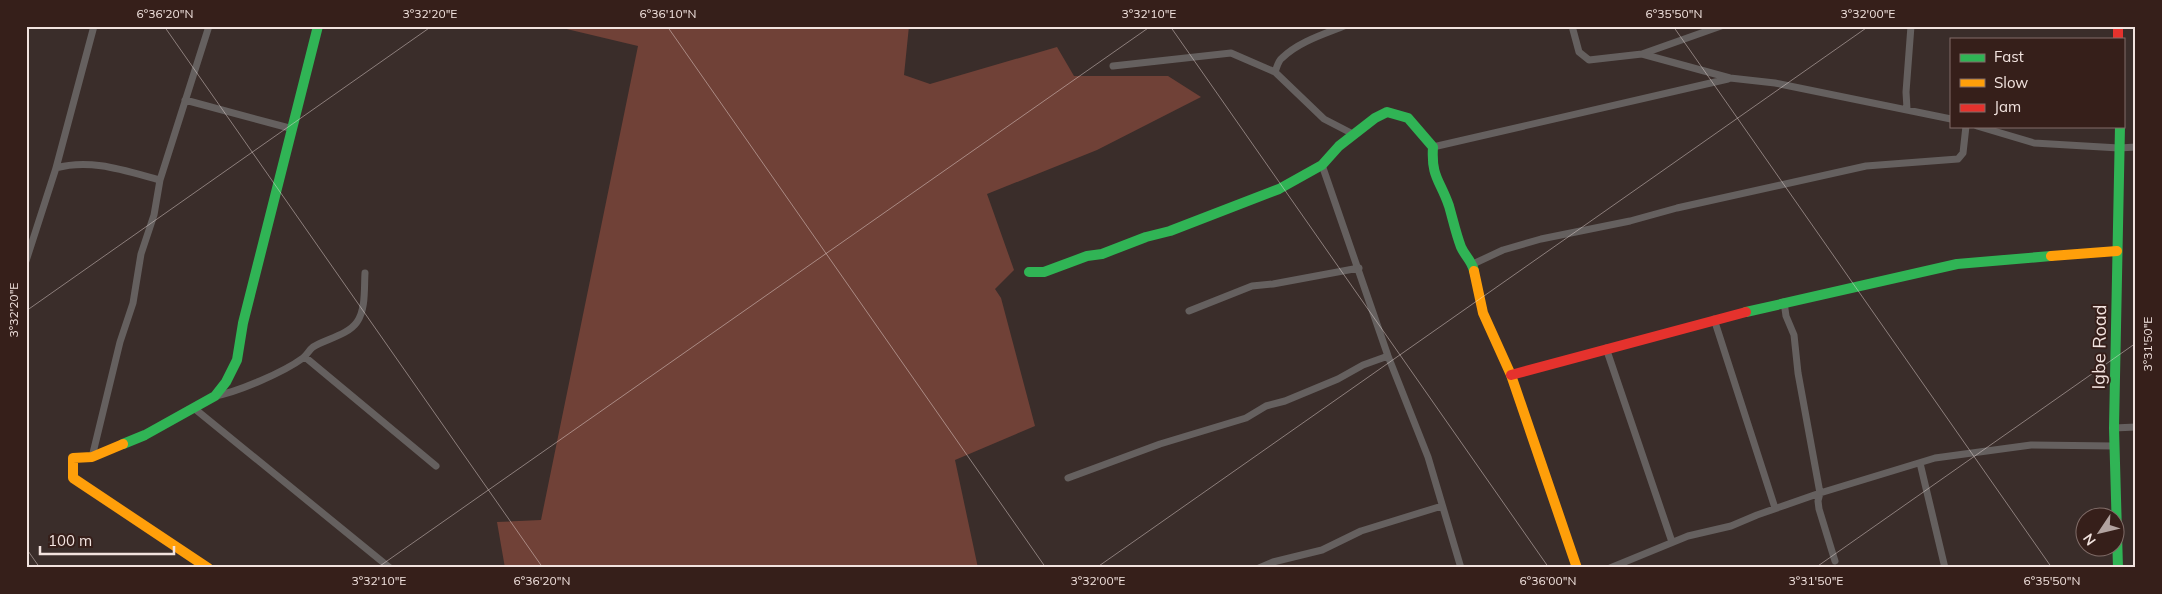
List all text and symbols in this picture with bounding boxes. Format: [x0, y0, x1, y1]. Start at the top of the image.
text: 6°36'20"N [137, 6, 193, 21]
text: 3°32'20"E [403, 6, 457, 21]
text: 6°36'10"N [640, 6, 696, 21]
text: 3°32'10"E [1122, 6, 1176, 21]
text: 6°35'50"N [1646, 6, 1702, 21]
text: 3°32'00"E [1841, 6, 1895, 21]
legend [1950, 38, 2124, 128]
text: Fast [1994, 47, 2024, 66]
text: Slow [1994, 73, 2028, 92]
text: Jam [1994, 97, 2021, 116]
text: 3°32'20"E [6, 283, 21, 337]
street label: Igbe Road [2087, 304, 2111, 390]
text: 3°31'50"E [2140, 317, 2155, 371]
north arrow [2074, 506, 2124, 556]
scale bar [40, 524, 174, 556]
text: N [2079, 530, 2100, 549]
text: 100 m [48, 531, 92, 550]
text: 3°32'10"E [352, 573, 406, 588]
text: 6°36'20"N [514, 573, 570, 588]
text: 3°32'00"E [1071, 573, 1125, 588]
text: 6°36'00"N [1520, 573, 1576, 588]
text: 3°31'50"E [1789, 573, 1843, 588]
text: 6°35'50"N [2024, 573, 2080, 588]

